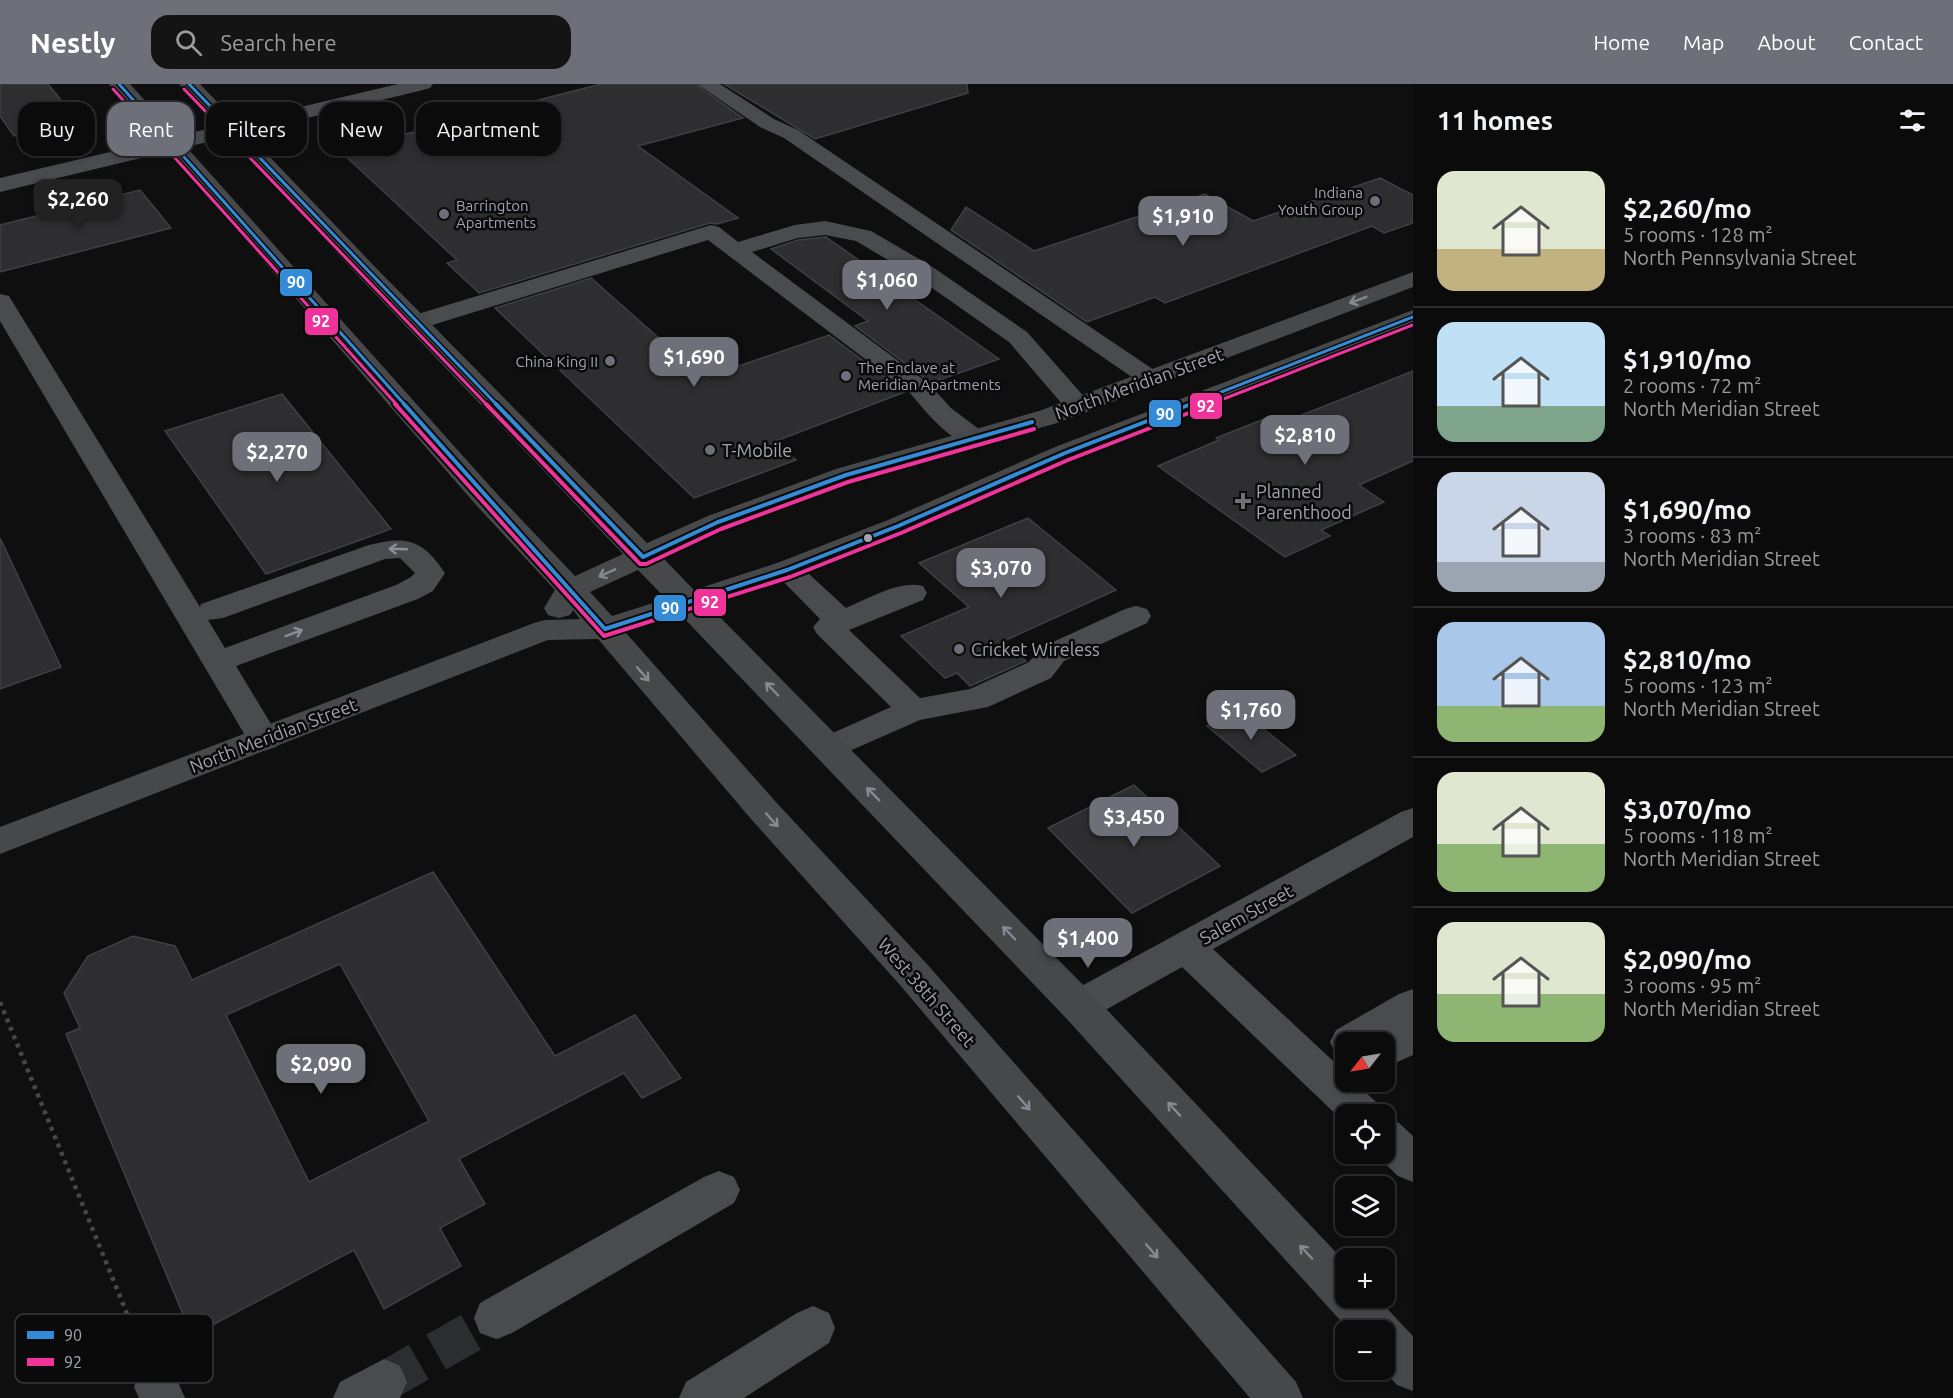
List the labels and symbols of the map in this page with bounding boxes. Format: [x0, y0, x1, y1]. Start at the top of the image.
pin: $2,260 [29, 179, 127, 230]
place label: Indiana Youth Group [1278, 184, 1363, 218]
marker: Indiana Youth Group [1368, 194, 1382, 208]
pin: $1,910 [1134, 196, 1232, 247]
place label: Barrington Apartments [456, 197, 536, 231]
marker: Barrington Apartments [437, 207, 451, 221]
pin: $1,060 [838, 260, 936, 311]
line badge: 90 [279, 268, 313, 297]
text: 90 [287, 273, 305, 291]
one-way arrow [1349, 295, 1368, 306]
line badge: 92 [304, 307, 339, 336]
text: 92 [312, 312, 330, 330]
pin: $1,690 [645, 337, 743, 388]
street label: North Meridian Street [1052, 343, 1226, 423]
place label: China King II [515, 353, 598, 370]
marker: China King II [603, 354, 617, 368]
place label: The Enclave at Meridian Apartments [858, 359, 1001, 393]
marker: The Enclave at Meridian Apartments [839, 369, 853, 383]
line badge: 92 [1189, 392, 1223, 420]
text: 92 [1197, 397, 1215, 415]
line badge: 90 [1148, 399, 1182, 428]
text: 90 [1156, 405, 1174, 423]
pin: $2,810 [1256, 415, 1354, 466]
pin: $2,270 [228, 432, 326, 483]
place label: T-Mobile [722, 440, 792, 460]
marker: T-Mobile [703, 443, 717, 457]
place label: Planned Parenthood [1256, 481, 1352, 522]
marker: Planned Parenthood [1234, 492, 1252, 510]
unlabelled marker [862, 532, 874, 544]
one-way arrow [388, 544, 408, 555]
pin: $3,070 [952, 548, 1050, 599]
one-way arrow [598, 568, 616, 579]
line badge: 92 [693, 588, 727, 617]
text: 92 [701, 593, 719, 611]
line badge: 90 [653, 594, 687, 622]
text: 90 [661, 599, 679, 617]
one-way arrow [285, 627, 303, 638]
place label: Cricket Wireless [971, 639, 1100, 659]
marker: Cricket Wireless [952, 642, 966, 656]
one-way arrow [636, 666, 650, 681]
one-way arrow [764, 681, 779, 696]
pin: $1,760 [1202, 690, 1300, 741]
street label: North Meridian Street [187, 694, 359, 776]
one-way arrow [866, 786, 881, 801]
pin: $3,450 [1085, 797, 1183, 848]
one-way arrow [765, 812, 779, 827]
street label: Salem Street [1196, 880, 1296, 948]
pin: $1,400 [1039, 918, 1137, 969]
one-way arrow [1002, 926, 1016, 941]
street label: West 38th Street [874, 934, 980, 1050]
north arrow [1335, 1032, 1395, 1092]
pin: $2,090 [272, 1044, 370, 1095]
one-way arrow [1017, 1095, 1031, 1110]
one-way arrow [1167, 1102, 1181, 1117]
one-way arrow [1145, 1243, 1159, 1258]
one-way arrow [1299, 1245, 1313, 1260]
legend [15, 1314, 213, 1383]
text: 90 [64, 1326, 82, 1344]
text: 92 [64, 1353, 82, 1371]

